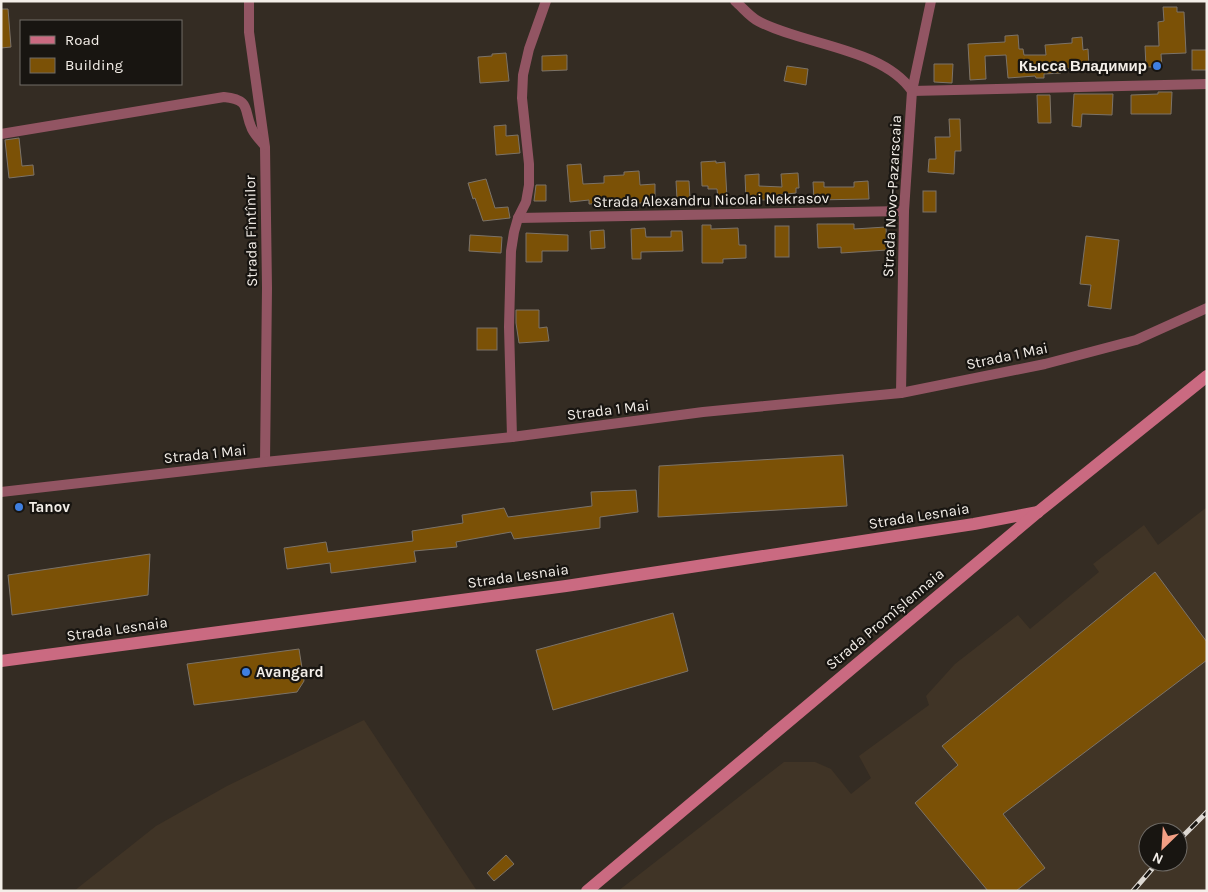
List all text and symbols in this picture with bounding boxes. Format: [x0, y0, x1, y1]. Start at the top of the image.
legend [20, 20, 182, 85]
text: Road [65, 31, 100, 49]
text: Building [65, 56, 123, 74]
place label: Кысса Владимир [1019, 57, 1147, 75]
marker: Кысса Владимир [1151, 60, 1163, 72]
street label: Strada Novo-Pazarscaia [879, 114, 905, 278]
street label: Strada Fîntînilor [241, 174, 261, 287]
street label: Strada Alexandru Nicolai Nekrasov [593, 189, 830, 211]
street label: Strada 1 Mai [965, 339, 1049, 373]
street label: Strada 1 Mai [566, 396, 650, 424]
street label: Strada 1 Mai [163, 441, 247, 467]
place label: Tanov [29, 498, 70, 516]
street label: Strada Lesnaia [867, 499, 971, 533]
marker: Tanov [13, 501, 25, 513]
street label: Strada Lesnaia [466, 560, 570, 592]
street label: Strada Promîșlennaia [822, 564, 948, 674]
street label: Strada Lesnaia [65, 613, 169, 645]
place label: Avangard [256, 663, 324, 681]
marker: Avangard [240, 666, 252, 678]
north arrow [1138, 822, 1188, 872]
text: N [1150, 849, 1166, 868]

